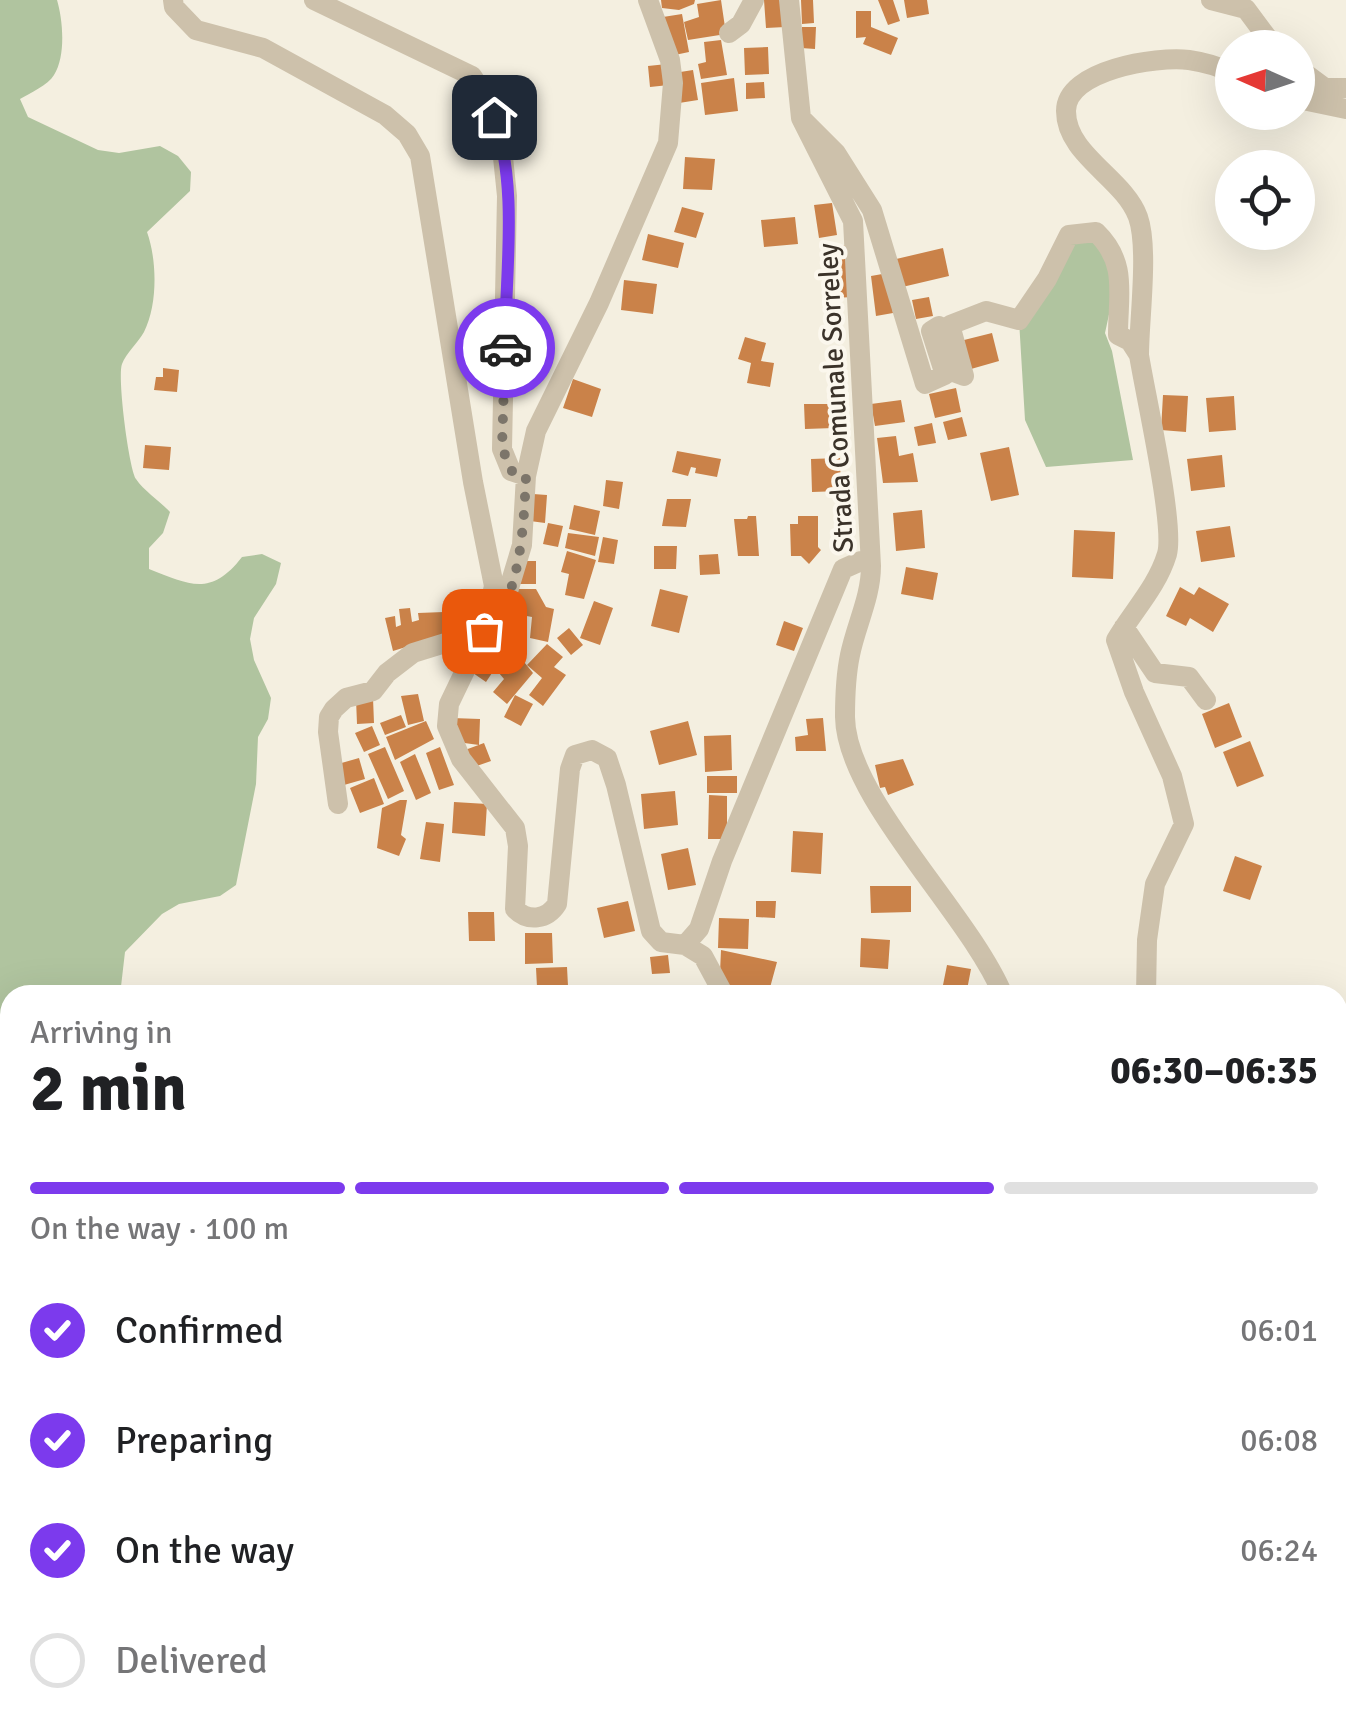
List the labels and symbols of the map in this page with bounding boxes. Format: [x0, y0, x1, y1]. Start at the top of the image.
north arrow [1215, 30, 1315, 130]
pin [452, 75, 537, 160]
street label: Strada Comunale Sorreley [811, 242, 861, 554]
courier [455, 298, 555, 398]
pin [442, 589, 527, 674]

